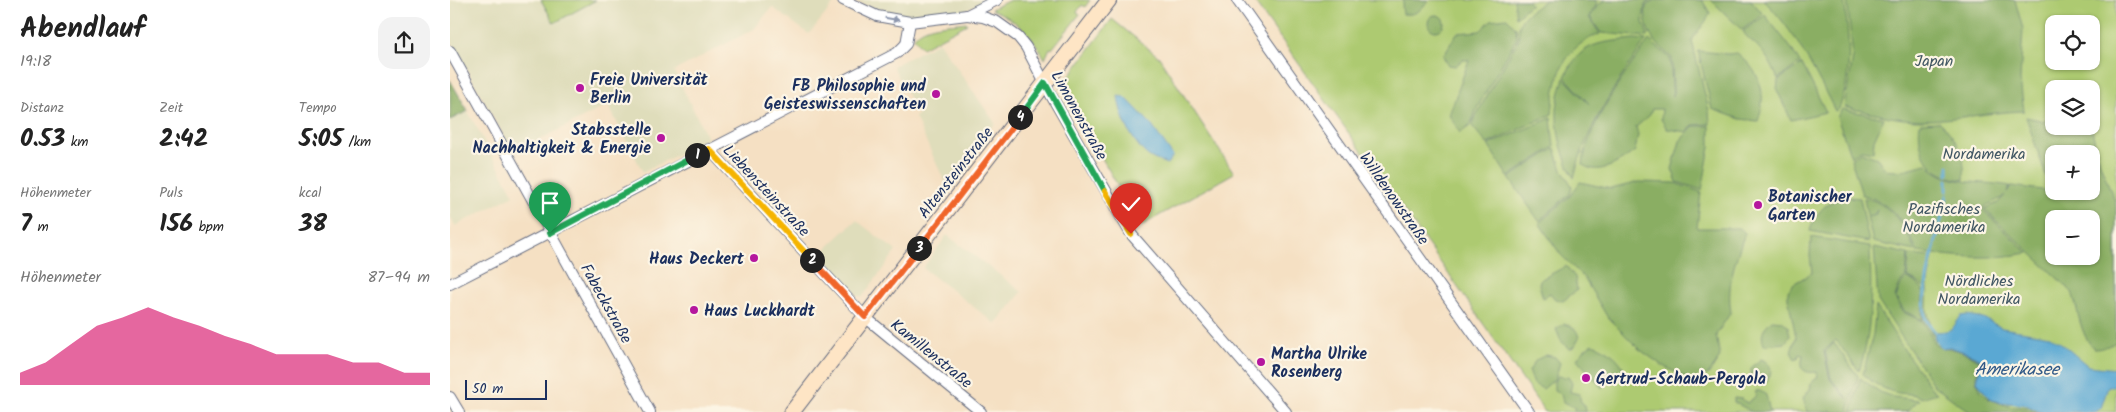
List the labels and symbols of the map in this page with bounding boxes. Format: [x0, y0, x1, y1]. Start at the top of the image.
one-way arrow [884, 16, 900, 24]
park label: Japan [1915, 49, 1953, 74]
street label: Limonenstraße [1044, 66, 1114, 165]
place label: Freie Universität Berlin [590, 68, 708, 111]
place label: FB Philosophie und Geisteswissenschaften [764, 74, 926, 117]
marker: Freie Universität Berlin [574, 82, 586, 94]
marker: FB Philosophie und Geisteswissenschaften [930, 88, 942, 100]
pin: 4 [1008, 104, 1032, 130]
place label: Stabsstelle Nachhaltigkeit & Energie [473, 118, 651, 161]
street label: Altensteinstraße [912, 122, 1000, 224]
marker: Stabsstelle Nachhaltigkeit & Energie [655, 132, 667, 144]
street label: Liebensteinstraße [716, 139, 816, 243]
pin: 1 [684, 142, 710, 168]
park label: Nordamerika [1943, 142, 2025, 167]
street label: Willdenowstraße [1352, 147, 1435, 250]
pin [529, 182, 571, 233]
pin [1110, 183, 1152, 234]
place label: Botanischer Garten [1768, 185, 1853, 228]
park label: Pazifisches Nordamerika [1903, 197, 1985, 240]
marker: Botanischer Garten [1752, 199, 1764, 211]
pin: 3 [906, 236, 932, 260]
place label: Haus Deckert [649, 247, 745, 272]
pin: 2 [800, 248, 824, 272]
marker: Haus Deckert [748, 252, 760, 264]
street label: Fabeckstraße [573, 259, 638, 348]
park label: Nördliches Nordamerika [1938, 269, 2020, 312]
place label: Haus Luckhardt [704, 299, 816, 324]
marker: Haus Luckhardt [688, 304, 700, 316]
street label: Kamillenstraße [885, 313, 978, 395]
place label: Martha Ulrike Rosenberg [1271, 342, 1367, 385]
marker: Martha Ulrike Rosenberg [1255, 356, 1267, 368]
water label: Amerikasee [1975, 356, 2061, 385]
place label: Gertrud-Schaub-Pergola [1596, 367, 1766, 392]
marker: Gertrud-Schaub-Pergola [1580, 372, 1592, 384]
scale bar [465, 377, 548, 400]

